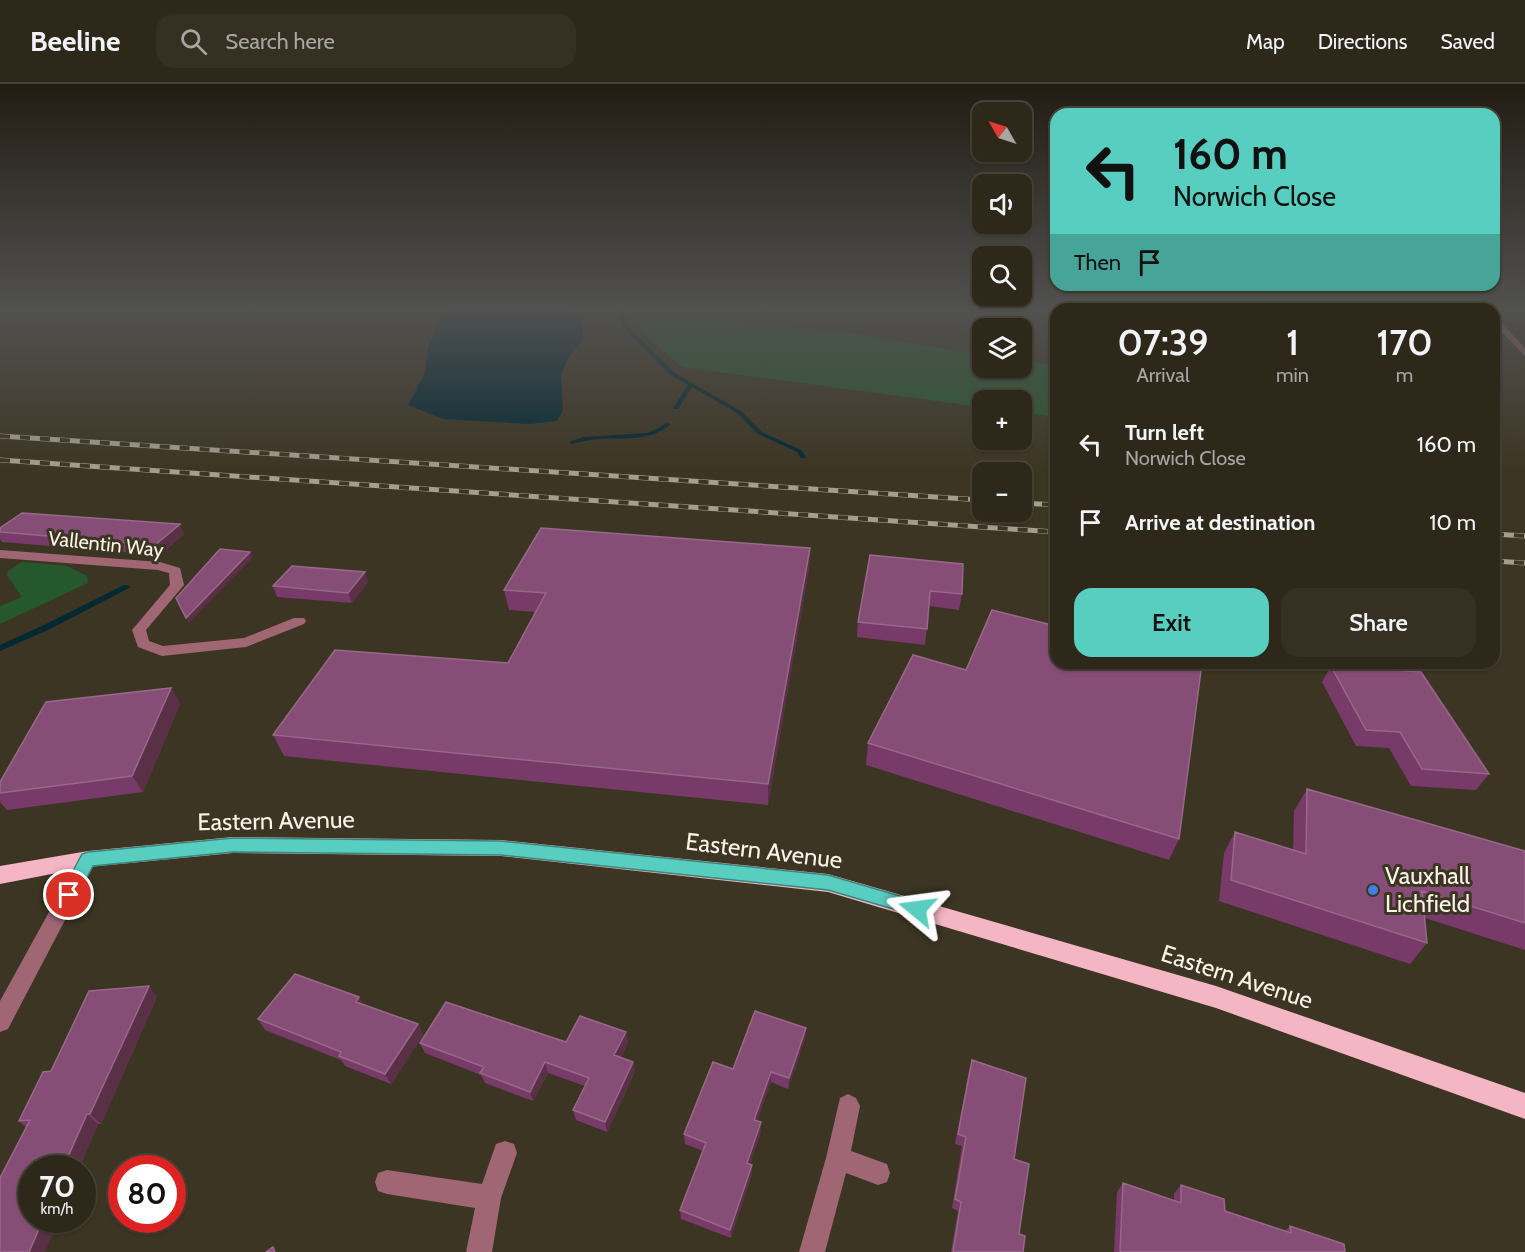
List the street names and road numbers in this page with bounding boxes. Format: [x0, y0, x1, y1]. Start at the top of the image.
street label: Vallentin Way [47, 526, 165, 562]
street label: Eastern Avenue [197, 805, 355, 836]
street label: Eastern Avenue [684, 827, 844, 874]
street label: Eastern Avenue [1158, 938, 1317, 1015]

